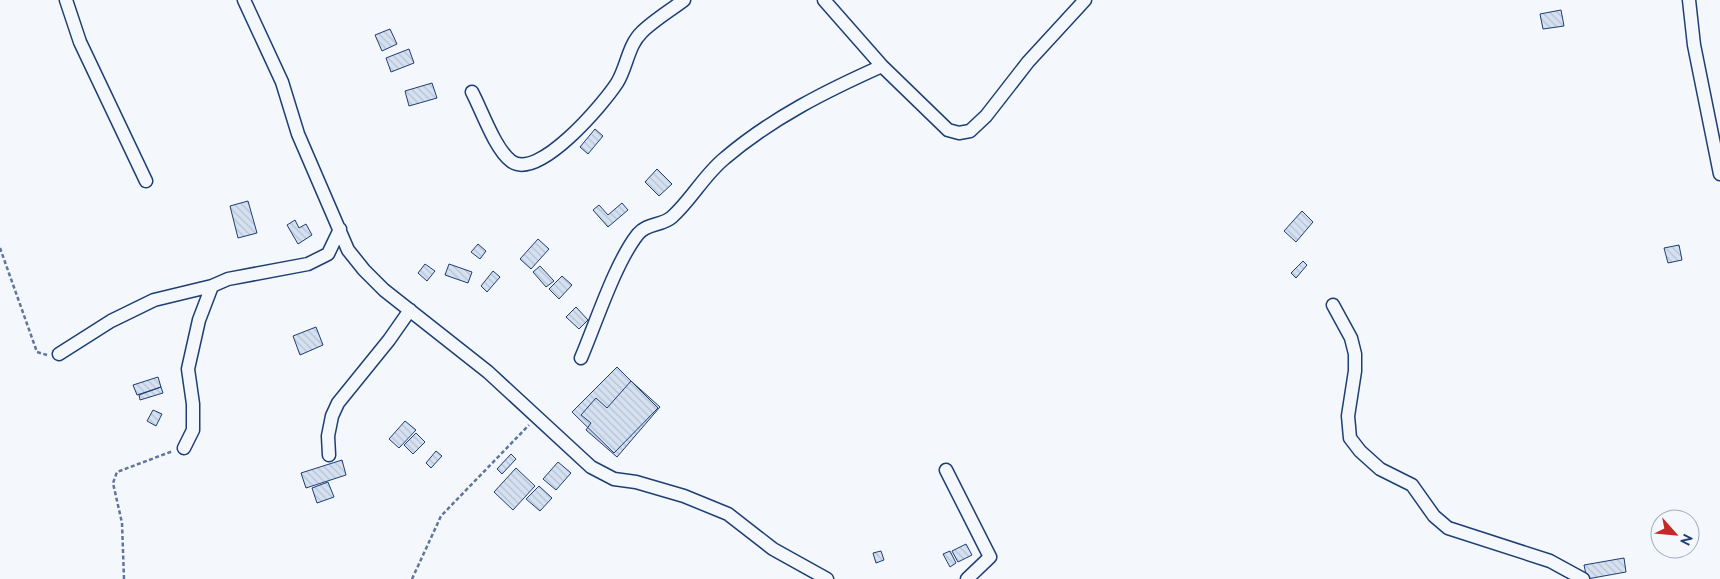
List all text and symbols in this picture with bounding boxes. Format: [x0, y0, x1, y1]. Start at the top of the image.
north arrow [1650, 509, 1700, 559]
text: N [1677, 532, 1696, 548]

